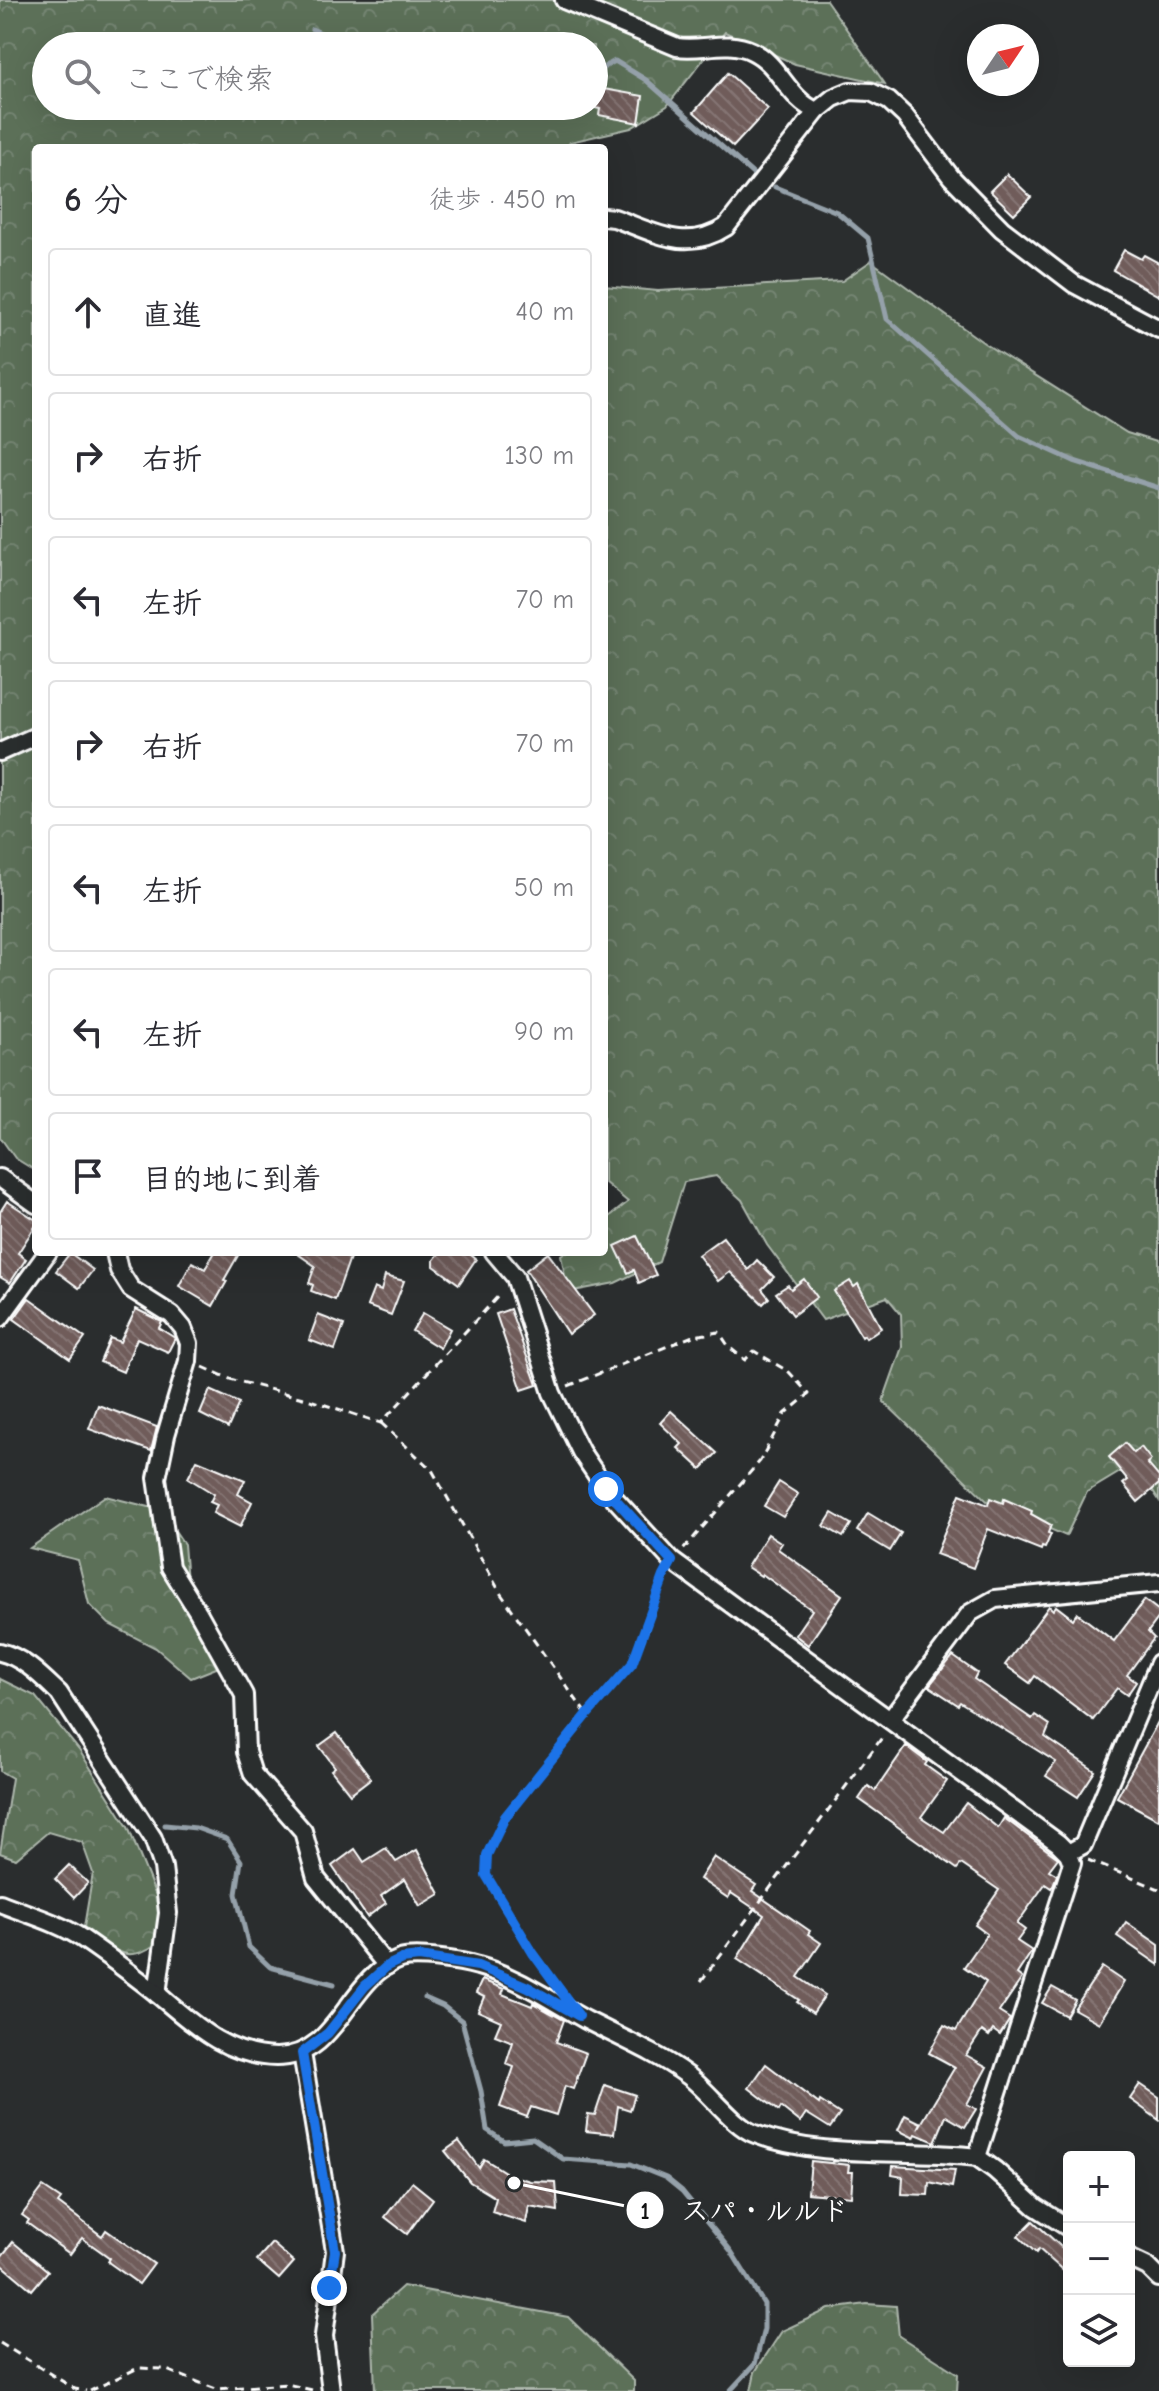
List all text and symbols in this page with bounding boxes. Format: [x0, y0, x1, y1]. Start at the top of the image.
north arrow [967, 24, 1039, 96]
search box [32, 32, 608, 120]
icon: search [60, 54, 104, 98]
text: ここで検索 [124, 62, 274, 97]
text: 6 分 [64, 180, 128, 220]
text: 徒歩 · 450 m [429, 185, 576, 215]
icon: ahead [66, 290, 110, 334]
text: 40 m [515, 297, 574, 327]
text: 直進 [142, 298, 202, 333]
icon: right [66, 434, 110, 478]
text: 130 m [505, 441, 574, 471]
text: 右折 [142, 442, 202, 477]
icon: left [66, 578, 110, 622]
text: 70 m [516, 585, 574, 615]
text: 左折 [142, 586, 202, 621]
icon: right [66, 722, 110, 766]
text: 70 m [516, 729, 574, 759]
text: 右折 [142, 730, 202, 765]
icon: left [66, 866, 110, 910]
text: 50 m [514, 873, 574, 903]
text: 左折 [142, 874, 202, 909]
icon: left [66, 1010, 110, 1054]
text: 90 m [514, 1017, 574, 1047]
text: 左折 [142, 1018, 202, 1053]
icon: arrive [66, 1154, 110, 1198]
text: 目的地に到着 [142, 1162, 322, 1197]
route start [588, 1471, 624, 1507]
map controls [1063, 2151, 1135, 2367]
button: + [1063, 2151, 1135, 2223]
callout: スパ・ルルド [625, 2184, 865, 2236]
text: スパ・ルルド [681, 2195, 849, 2227]
text: 1 [640, 2197, 650, 2225]
button: − [1063, 2223, 1135, 2295]
route end [311, 2270, 347, 2306]
button: layers [1063, 2295, 1135, 2367]

